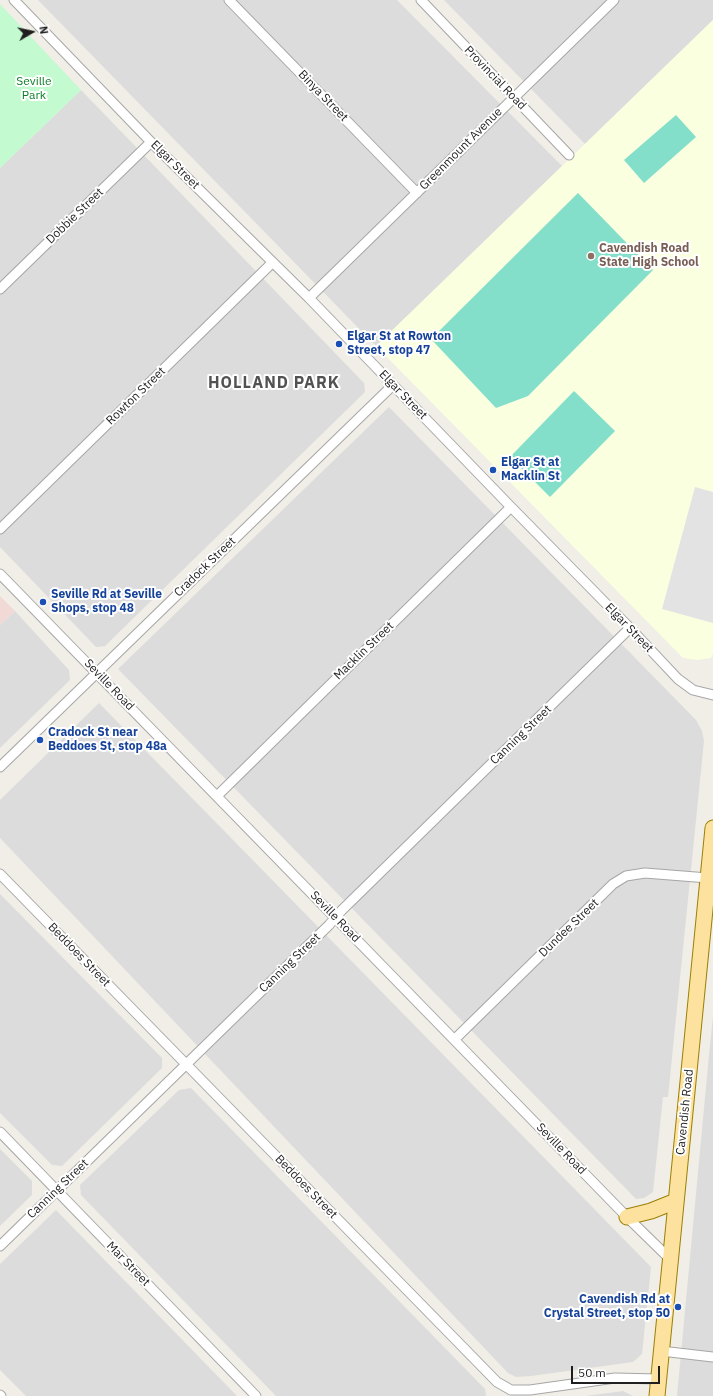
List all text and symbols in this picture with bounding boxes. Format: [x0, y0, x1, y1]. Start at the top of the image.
north arrow [12, 12, 52, 52]
text: N [36, 25, 51, 35]
street label: Provincial Road [461, 43, 529, 113]
street label: Binya Street [295, 67, 351, 125]
park label: Seville Park [16, 75, 52, 103]
street label: Greenmount Avenue [417, 105, 505, 193]
street label: Elgar Street [148, 138, 202, 192]
street label: Dobbie Street [43, 185, 107, 247]
place label: Cavendish Road State High School [599, 242, 699, 270]
marker: Cavendish Road State High School [586, 251, 596, 261]
place label: Elgar St at Rowton Street, stop 47 [347, 330, 451, 358]
marker: Elgar St at Rowton Street, stop 47 [334, 339, 344, 349]
street label: Rowton Street [103, 364, 169, 428]
street label: Elgar Street [376, 367, 430, 423]
district label: HOLLAND PARK [208, 373, 340, 393]
place label: Elgar St at Macklin St [501, 456, 560, 484]
marker: Elgar St at Macklin St [488, 465, 498, 475]
street label: Cradock Street [171, 534, 239, 600]
place label: Seville Rd at Seville Shops, stop 48 [51, 588, 162, 616]
marker: Seville Rd at Seville Shops, stop 48 [38, 597, 48, 607]
street label: Elgar Street [602, 600, 656, 656]
street label: Macklin Street [331, 619, 397, 683]
street label: Seville Road [81, 656, 137, 714]
street label: Canning Street [487, 702, 555, 768]
place label: Cradock St near Beddoes St, stop 48a [48, 726, 167, 754]
marker: Cradock St near Beddoes St, stop 48a [35, 735, 45, 745]
street label: Seville Road [307, 888, 363, 946]
street label: Dundee Street [536, 896, 602, 960]
street label: Beddoes Street [45, 920, 113, 990]
street label: Canning Street [256, 930, 324, 996]
street label: Cavendish Road [673, 1068, 697, 1156]
street label: Seville Road [533, 1120, 589, 1178]
street label: Beddoes Street [272, 1152, 340, 1222]
street label: Canning Street [24, 1156, 92, 1222]
street label: Mar Street [103, 1239, 153, 1289]
place label: Cavendish Rd at Crystal Street, stop 50 [544, 1293, 670, 1321]
marker: Cavendish Rd at Crystal Street, stop 50 [673, 1302, 683, 1312]
scale bar [573, 1358, 662, 1384]
text: 50 m [578, 1365, 606, 1380]

